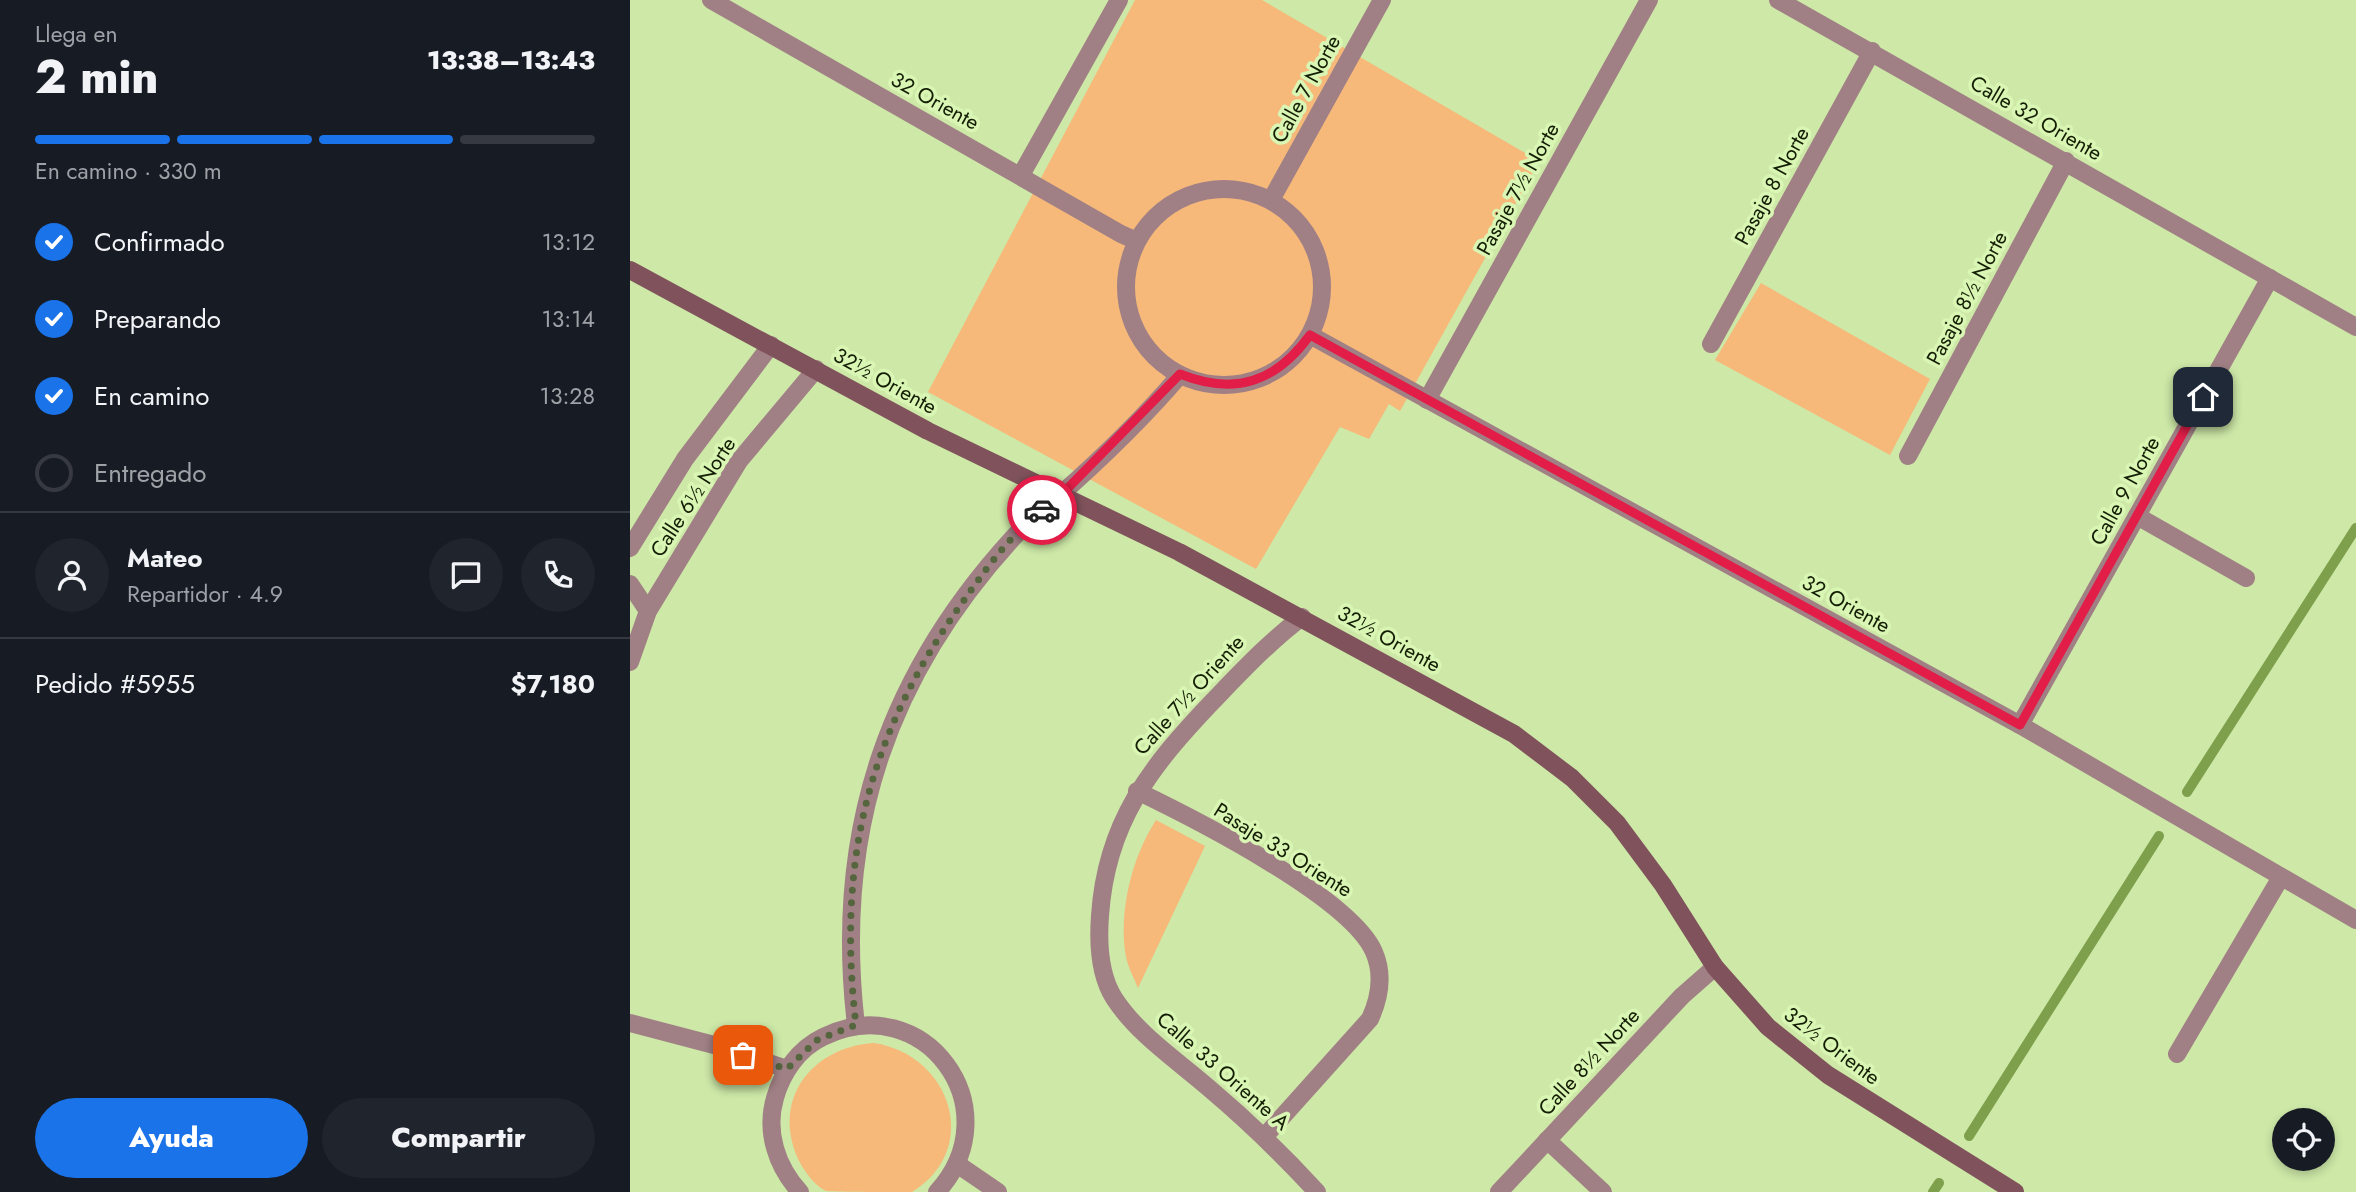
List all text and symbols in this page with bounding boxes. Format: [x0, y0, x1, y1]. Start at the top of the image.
text: Llega en [35, 17, 117, 51]
street label: Calle 7 Norte [1264, 29, 1348, 148]
text: 13:38–13:43 [427, 41, 595, 79]
text: 2 min [35, 44, 159, 110]
street label: 32 Oriente [885, 64, 985, 138]
street label: Calle 32 Oriente [1964, 68, 2108, 168]
street label: Pasaje 7½ Norte [1469, 117, 1567, 261]
street label: Pasaje 8 Norte [1727, 122, 1817, 250]
text: En camino · 330 m [35, 154, 222, 188]
icon: check [35, 223, 73, 261]
text: Confirmado [94, 223, 225, 261]
text: 13:12 [542, 225, 595, 259]
street label: Pasaje 8½ Norte [1919, 226, 2015, 370]
icon: check [35, 300, 73, 338]
text: Preparando [94, 300, 221, 338]
text: 13:14 [541, 302, 595, 336]
street label: 32½ Oriente [828, 340, 942, 422]
pin [2173, 367, 2233, 427]
icon: check [35, 377, 73, 415]
text: En camino [94, 377, 210, 415]
icon: home [2184, 378, 2222, 416]
text: 13:28 [540, 379, 595, 413]
street label: Calle 6½ Norte [643, 431, 743, 563]
street label: Calle 9 Norte [2083, 431, 2167, 551]
text: Entregado [94, 454, 206, 492]
courier [1007, 475, 1077, 545]
icon: car [1023, 491, 1061, 529]
button: person [35, 538, 109, 612]
button: chat [429, 538, 503, 612]
button: phone [521, 538, 595, 612]
text: Mateo [127, 539, 203, 577]
street label: 32 Oriente [1796, 567, 1896, 641]
text: Repartidor · 4.9 [127, 577, 283, 611]
street label: 32½ Oriente [1332, 598, 1446, 680]
street label: Calle 7½ Oriente [1127, 628, 1251, 762]
text: Pedido #5955 [35, 665, 195, 703]
text: $7,180 [511, 665, 595, 703]
street label: Pasaje 33 Oriente [1208, 795, 1358, 905]
street label: 32½ Oriente [1778, 1000, 1887, 1092]
street label: Calle 8½ Norte [1531, 1002, 1647, 1122]
street label: Calle 33 Oriente A [1150, 1005, 1296, 1137]
pin [713, 1025, 773, 1085]
icon: bag [724, 1036, 762, 1074]
button: Ayuda [35, 1098, 308, 1178]
button: Compartir [322, 1098, 595, 1178]
map controls [2272, 1108, 2335, 1171]
button: locate [2272, 1108, 2335, 1171]

